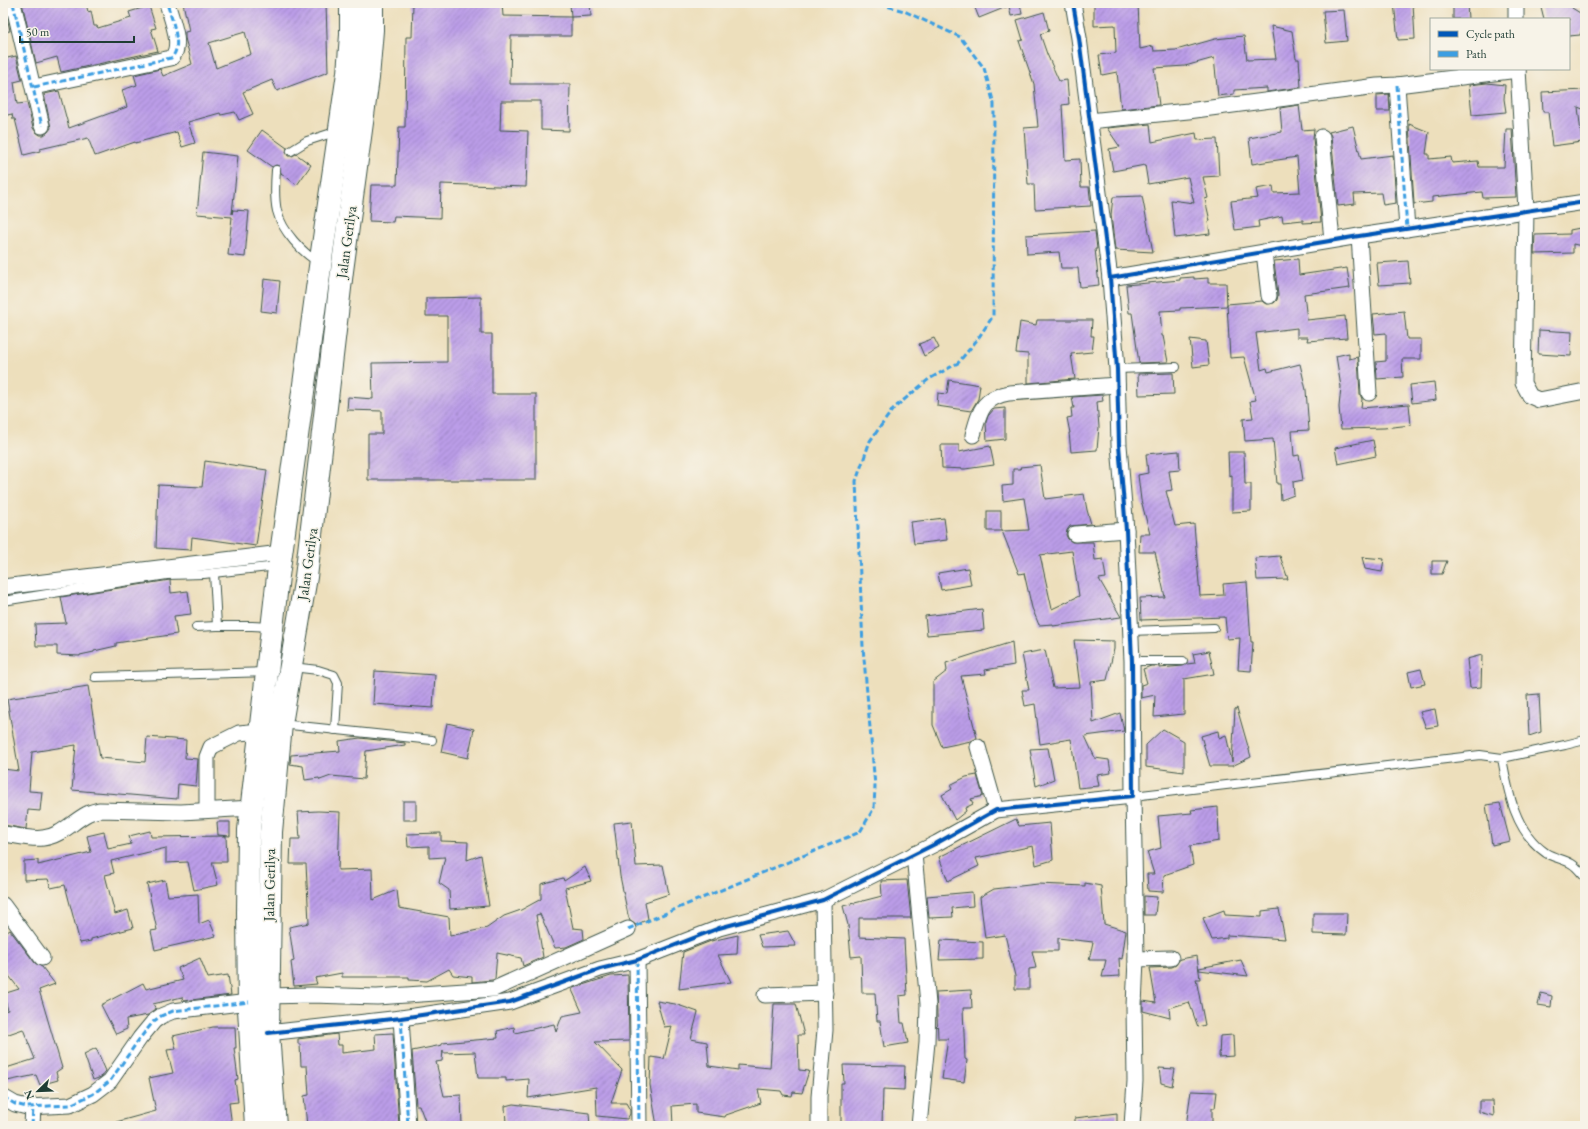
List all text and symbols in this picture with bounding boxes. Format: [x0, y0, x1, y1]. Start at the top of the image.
scale bar [20, 18, 134, 44]
legend [1430, 18, 1570, 70]
text: 50 m [26, 24, 50, 40]
text: Cycle path [1466, 26, 1515, 42]
text: Path [1466, 46, 1487, 62]
street label: Jalan Gerilya [331, 205, 360, 281]
street label: Jalan Gerilya [292, 527, 321, 603]
street label: Jalan Gerilya [259, 848, 279, 924]
north arrow [18, 1071, 58, 1111]
text: N [21, 1088, 37, 1102]

